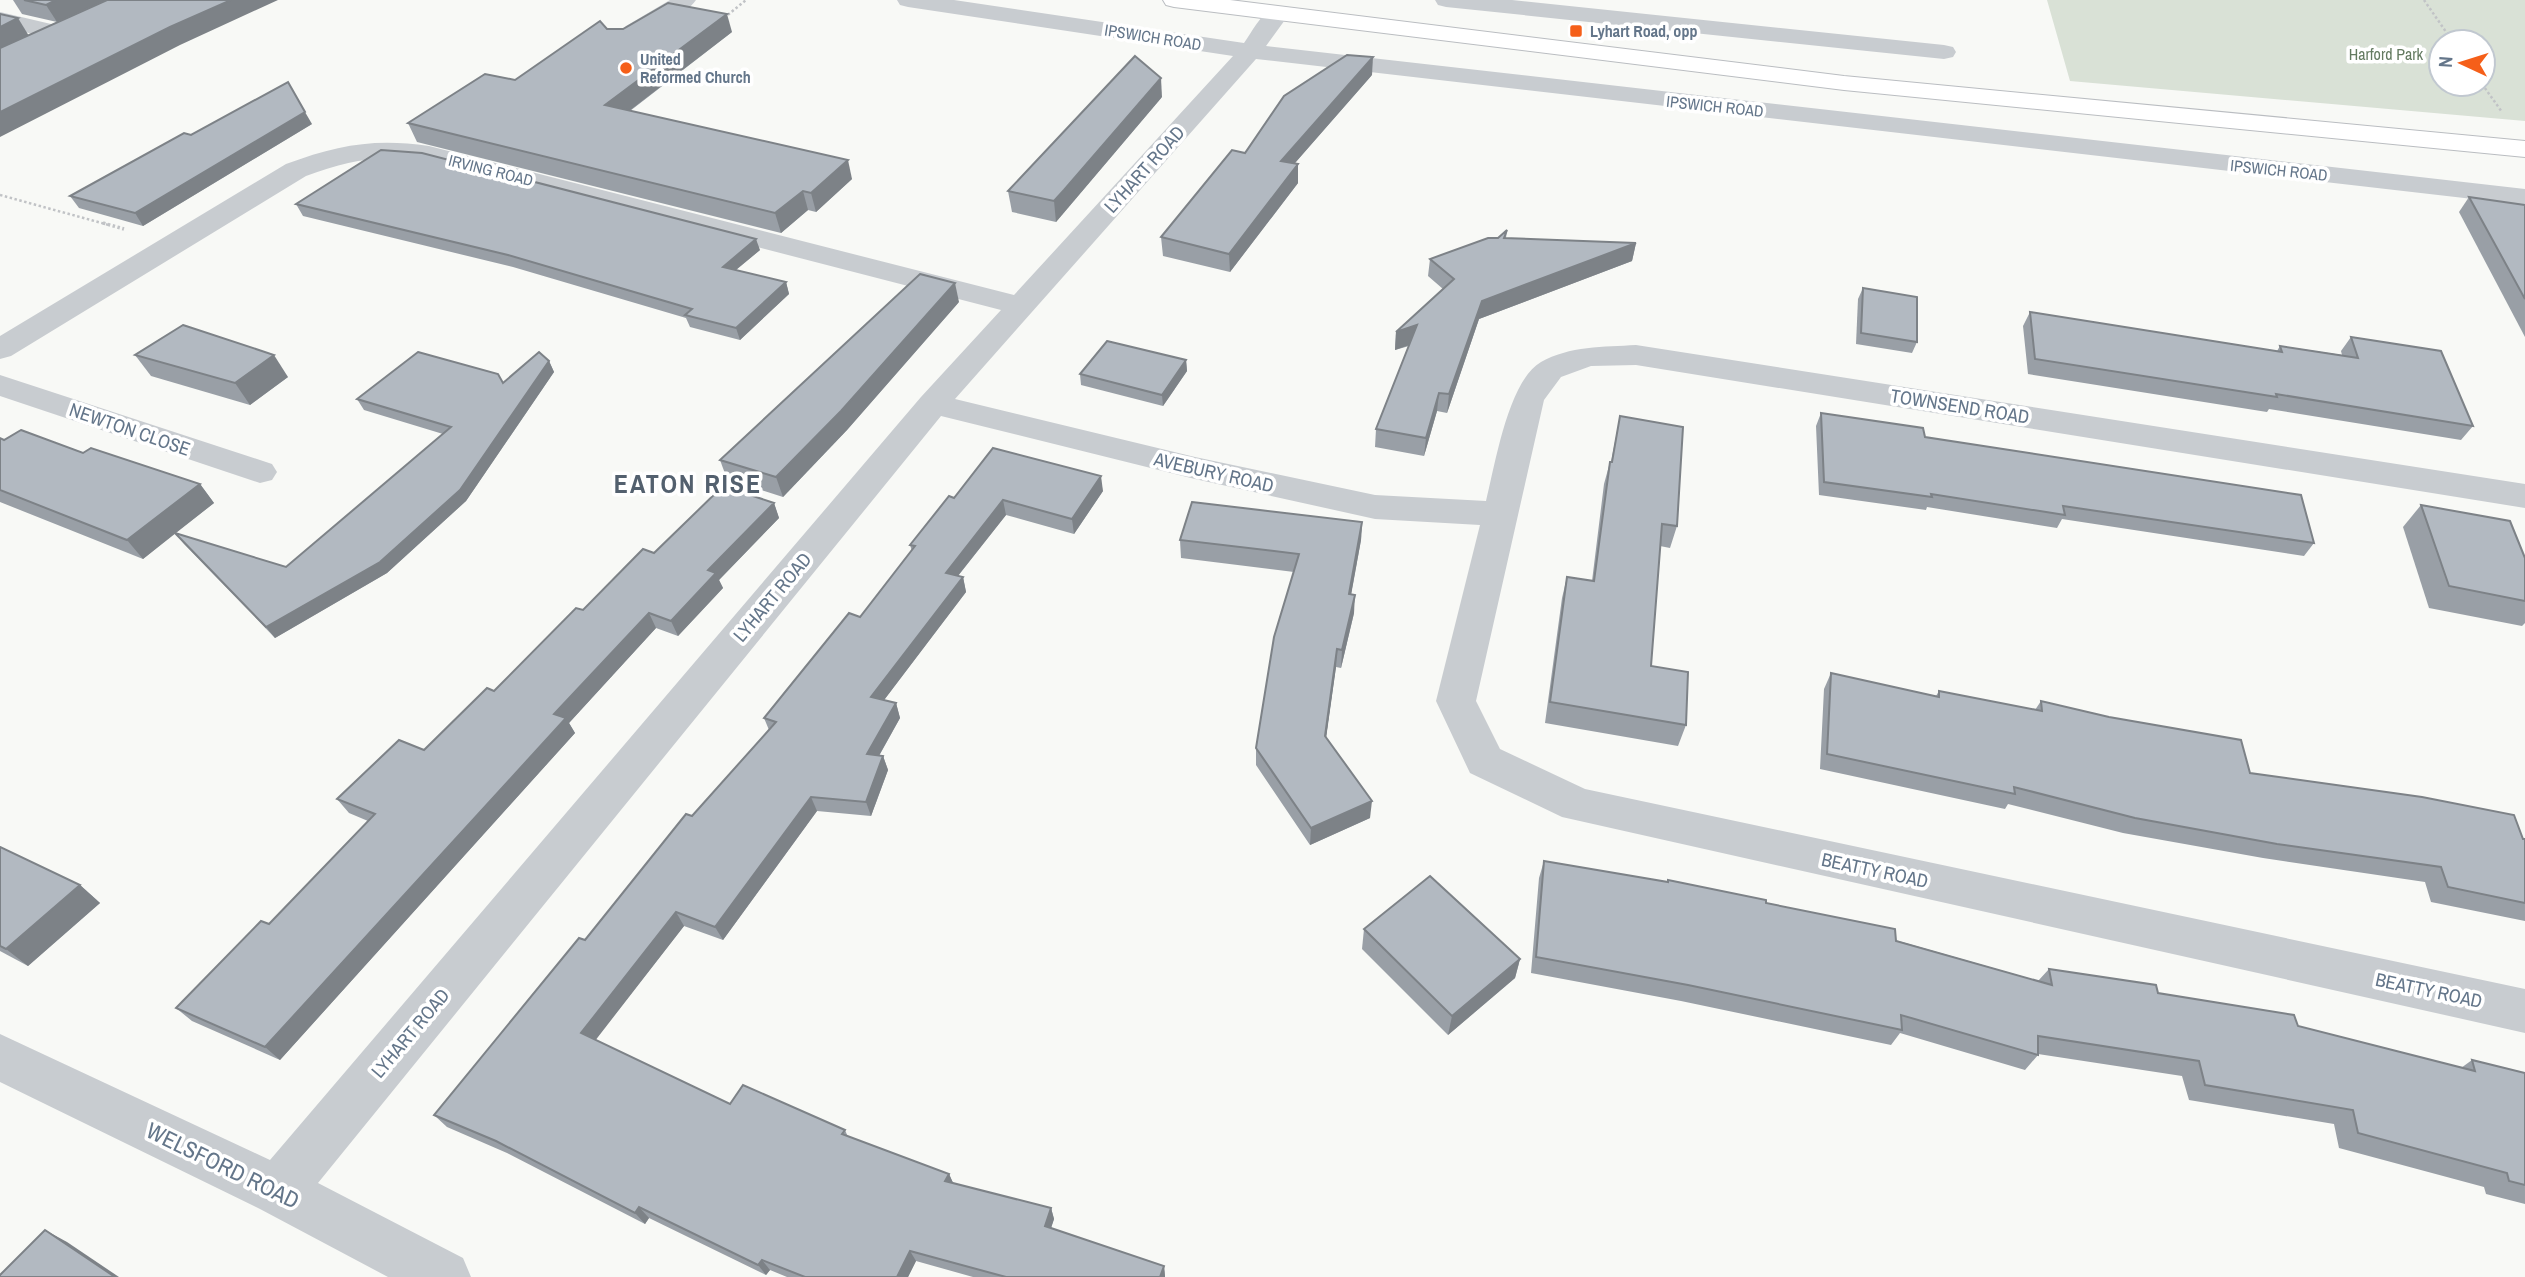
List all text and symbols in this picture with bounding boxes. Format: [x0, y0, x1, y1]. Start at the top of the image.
street label: IPSWICH ROAD [1103, 18, 1203, 56]
place label: Lyhart Road, opp [1590, 20, 1697, 42]
marker: Lyhart Road, opp [1568, 23, 1584, 39]
north arrow [2427, 28, 2497, 98]
park label: Harford Park [2349, 43, 2424, 65]
place label: United Reformed Church [640, 48, 751, 88]
text: N [2432, 55, 2458, 68]
marker: United Reformed Church [618, 60, 634, 76]
street label: IPSWICH ROAD [1665, 90, 1765, 122]
street label: LYHART ROAD [1098, 120, 1190, 218]
street label: IRVING ROAD [446, 149, 536, 191]
street label: IPSWICH ROAD [2229, 154, 2329, 186]
street label: TOWNSEND ROAD [1889, 382, 2031, 430]
street label: NEWTON CLOSE [66, 396, 194, 462]
street label: AVEBURY ROAD [1151, 445, 1276, 498]
district label: EATON RISE [614, 466, 762, 501]
street label: LYHART ROAD [727, 547, 817, 647]
street label: BEATTY ROAD [1819, 846, 1931, 894]
street label: BEATTY ROAD [2373, 966, 2485, 1014]
street label: LYHART ROAD [365, 983, 455, 1083]
street label: WELSFORD ROAD [141, 1115, 305, 1215]

